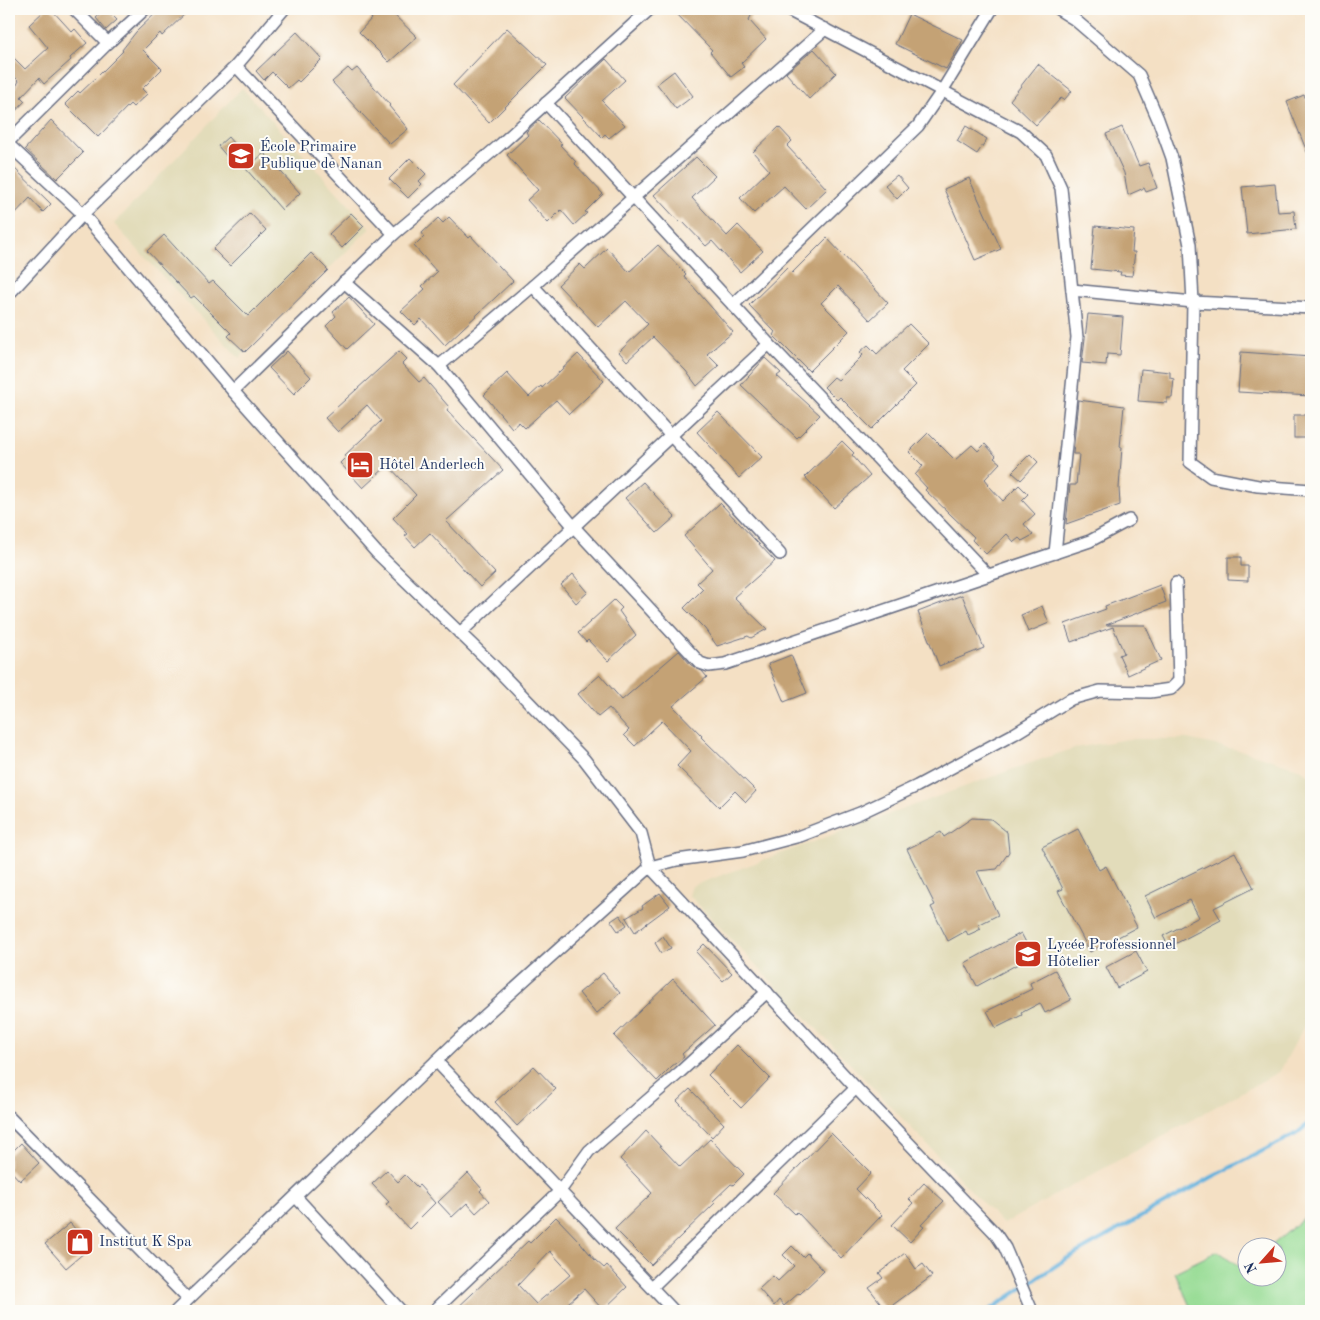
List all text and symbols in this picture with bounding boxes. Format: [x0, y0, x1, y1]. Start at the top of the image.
place label: École Primaire Publique de Nanan [260, 137, 382, 172]
school or university icon: École Primaire Publique de Nanan [226, 141, 256, 171]
hotel icon: Hôtel Anderlech [345, 450, 375, 480]
place label: Hôtel Anderlech [379, 458, 485, 473]
place label: Lycée Professionnel Hôtelier [1047, 938, 1176, 970]
school or university icon: Lycée Professionnel Hôtelier [1013, 939, 1043, 969]
shop icon: Institut K Spa [65, 1227, 95, 1257]
place label: Institut K Spa [99, 1235, 192, 1250]
north arrow [1238, 1238, 1288, 1288]
text: N [1243, 1259, 1260, 1275]

